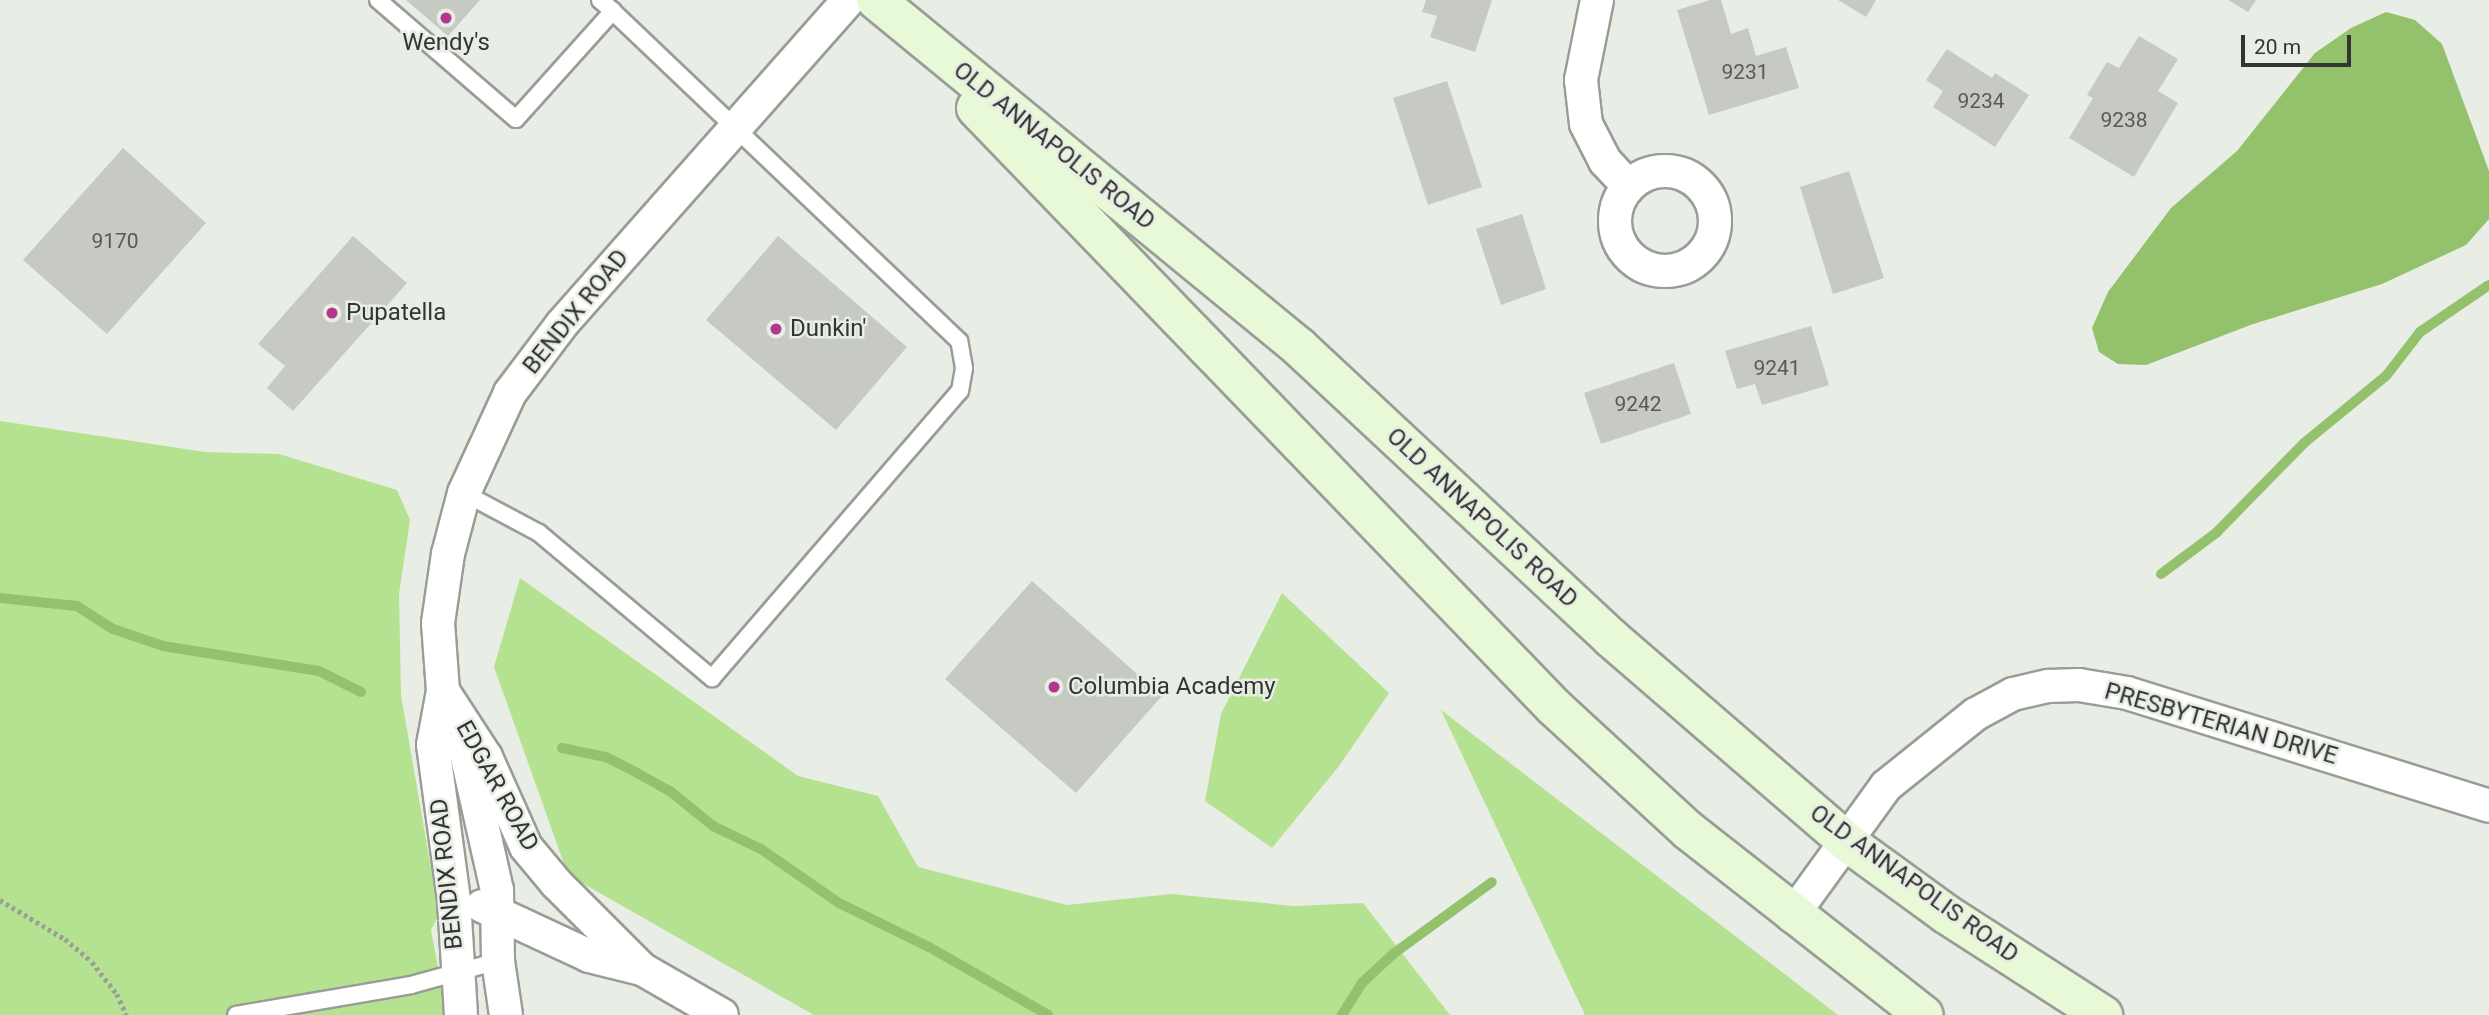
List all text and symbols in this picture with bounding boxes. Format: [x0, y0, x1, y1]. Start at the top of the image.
marker: Wendy's [438, 10, 454, 26]
scale bar [2244, 21, 2354, 65]
place label: Wendy's [402, 29, 490, 57]
text: 20 m [2254, 35, 2301, 59]
street label: OLD ANNAPOLIS ROAD [948, 56, 1160, 236]
house number: 9231 [1721, 59, 1769, 85]
house number: 9234 [1957, 88, 2005, 114]
house number: 9238 [2100, 107, 2148, 133]
house number: 9170 [91, 228, 139, 254]
street label: BENDIX ROAD [517, 244, 635, 380]
place label: Pupatella [346, 299, 446, 327]
marker: Pupatella [324, 305, 340, 321]
place label: Dunkin' [790, 315, 866, 343]
marker: Dunkin' [768, 321, 784, 337]
house number: 9241 [1753, 355, 1801, 381]
house number: 9242 [1614, 391, 1662, 417]
street label: OLD ANNAPOLIS ROAD [1381, 422, 1583, 614]
place label: Columbia Academy [1068, 673, 1276, 701]
street label: PRESBYTERIAN DRIVE [2101, 677, 2341, 771]
marker: Columbia Academy [1046, 679, 1062, 695]
street label: EDGAR ROAD [449, 716, 545, 856]
street label: BENDIX ROAD [425, 797, 469, 951]
street label: OLD ANNAPOLIS ROAD [1804, 799, 2024, 969]

